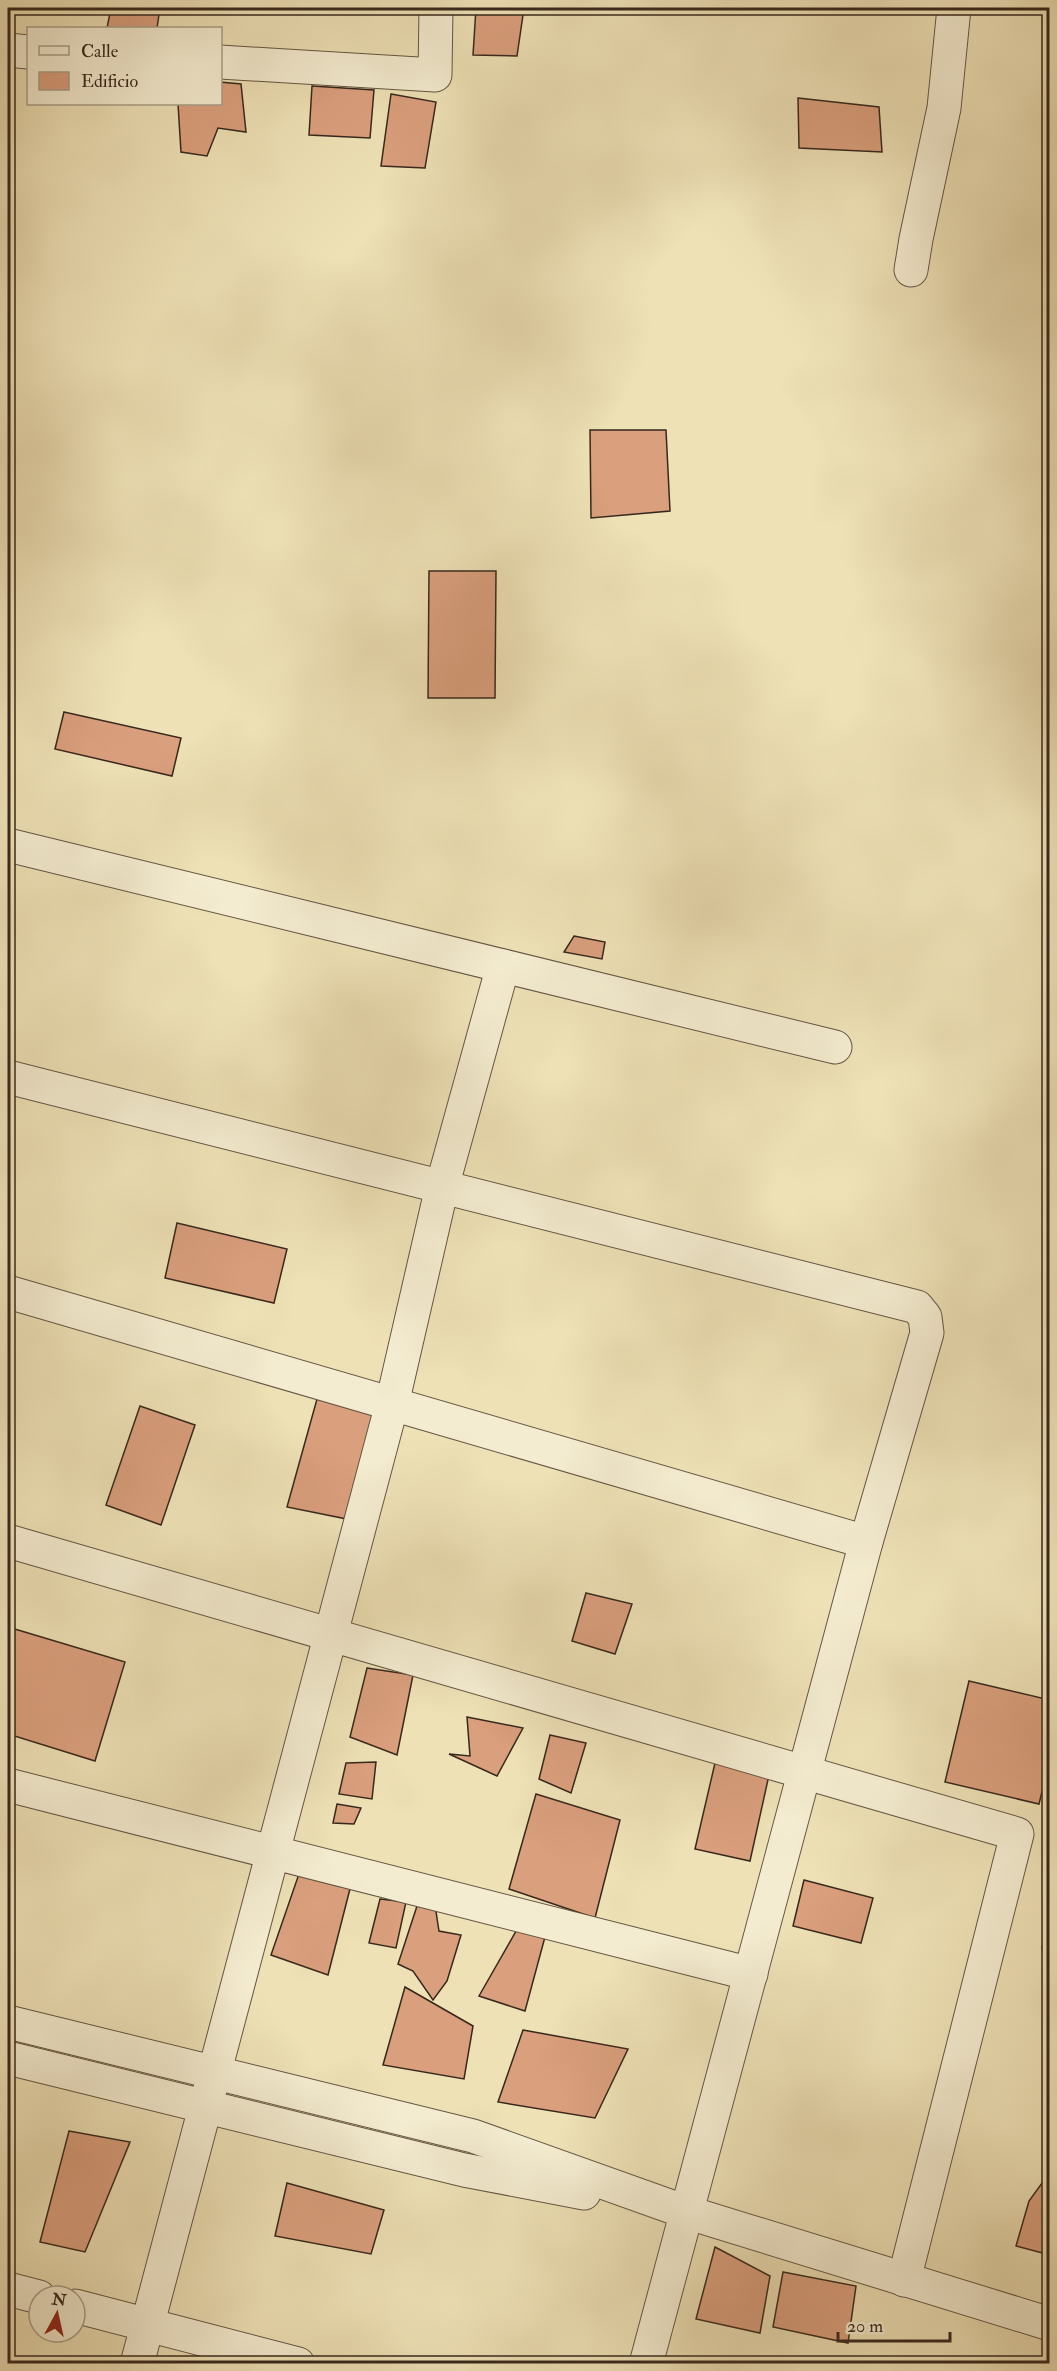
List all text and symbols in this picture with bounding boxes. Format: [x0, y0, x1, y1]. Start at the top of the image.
legend [27, 27, 222, 105]
text: Calle [81, 40, 119, 63]
text: Edificio [81, 70, 138, 93]
north arrow [27, 2284, 87, 2344]
text: N [49, 2289, 68, 2311]
scale bar [838, 2305, 950, 2343]
text: 20 m [847, 2315, 883, 2338]

